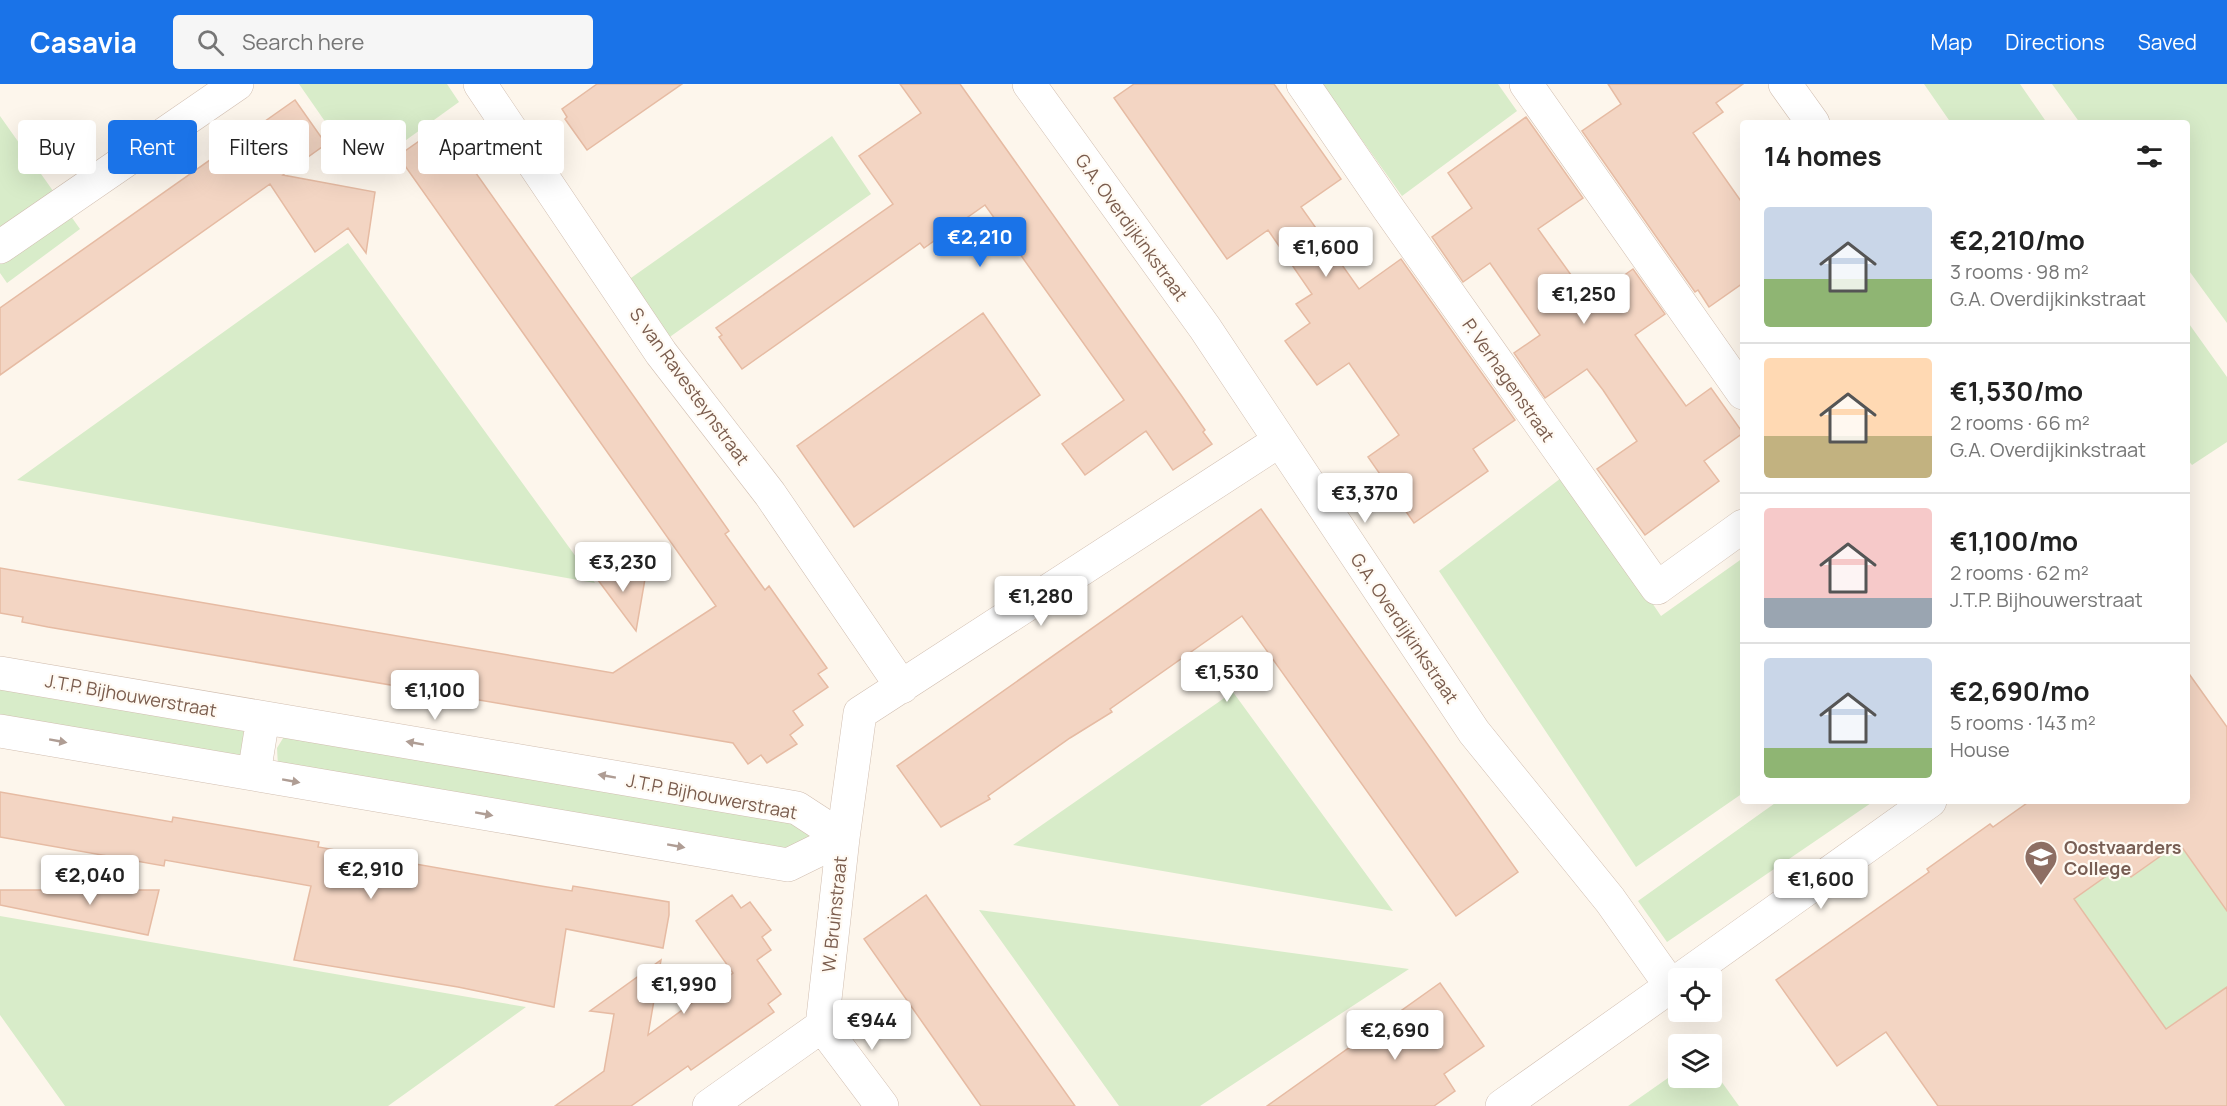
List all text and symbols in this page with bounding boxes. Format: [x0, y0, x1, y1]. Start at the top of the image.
search box [173, 15, 593, 69]
text: Casavia [30, 23, 137, 61]
icon: search [194, 26, 227, 59]
text: Search here [242, 27, 364, 57]
text: Map [1931, 28, 1972, 56]
text: Directions [2005, 28, 2105, 56]
text: Saved [2138, 28, 2197, 56]
chip: Buy [18, 120, 96, 174]
chip: Rent [108, 120, 197, 174]
chip: Filters [209, 120, 309, 174]
chip: New [321, 120, 406, 174]
chip: Apartment [418, 120, 564, 174]
text: 14 homes [1764, 138, 1882, 174]
icon: filters [2133, 140, 2166, 173]
street label: G.A. Overdijkinkstraat [1070, 149, 1194, 305]
pin: €2,210 [931, 217, 1029, 268]
text: €2,210/mo [1950, 222, 2085, 258]
text: €2,210 [947, 223, 1013, 250]
pin: €1,600 [1277, 227, 1375, 278]
icon: home [1812, 231, 1884, 303]
text: €1,600 [1293, 233, 1359, 260]
text: 3 rooms · 98 m² [1950, 258, 2089, 285]
pin: €1,250 [1535, 274, 1633, 325]
text: €1,250 [1552, 280, 1616, 307]
text: G.A. Overdijkinkstraat [1950, 285, 2146, 312]
street label: S. van Ravesteynstraat [625, 303, 755, 469]
street label: P. Verhagenstraat [1458, 314, 1560, 446]
text: €1,530/mo [1950, 373, 2083, 409]
icon: home [1812, 382, 1884, 454]
text: 2 rooms · 66 m² [1950, 409, 2090, 436]
text: G.A. Overdijkinkstraat [1950, 436, 2146, 463]
pin: €3,370 [1316, 473, 1414, 524]
text: €3,370 [1332, 479, 1398, 506]
text: €1,100/mo [1950, 523, 2078, 559]
icon: home [1812, 532, 1884, 604]
pin: €3,230 [574, 542, 672, 593]
text: €3,230 [589, 548, 657, 575]
street label: G.A. Overdijkinkstraat [1346, 548, 1464, 708]
text: 2 rooms · 62 m² [1950, 559, 2089, 586]
pin: €1,280 [992, 576, 1090, 627]
text: €1,280 [1009, 582, 1074, 609]
text: J.T.P. Bijhouwerstraat [1950, 586, 2143, 613]
pin: €1,530 [1178, 652, 1276, 703]
text: €1,530 [1195, 658, 1259, 685]
street label: J.T.P. Bijhouwerstraat [43, 668, 219, 722]
pin: €1,100 [386, 670, 484, 721]
text: €2,690/mo [1950, 673, 2090, 709]
text: €1,100 [405, 676, 465, 703]
icon: home [1812, 682, 1884, 754]
text: 5 rooms · 143 m² [1950, 709, 2096, 736]
text: House [1950, 736, 2010, 763]
one-way arrow [48, 737, 67, 746]
one-way arrow [405, 739, 424, 748]
street label: J.T.P. Bijhouwerstraat [625, 768, 799, 824]
one-way arrow [598, 771, 617, 780]
one-way arrow [282, 777, 301, 786]
one-way arrow [474, 809, 493, 818]
place label: Oostvaarders College [2064, 835, 2182, 880]
school or university icon: Oostvaarders College [2023, 839, 2059, 886]
one-way arrow [666, 842, 685, 851]
pin: €2,910 [322, 849, 420, 900]
pin: €2,040 [41, 855, 139, 906]
text: €2,910 [338, 855, 404, 882]
street label: W. Bruinstraat [816, 855, 852, 973]
pin: €1,600 [1772, 859, 1870, 910]
text: €2,040 [55, 861, 125, 888]
text: €1,600 [1788, 865, 1854, 892]
pin: €1,990 [635, 964, 733, 1015]
map controls [1668, 968, 1722, 1088]
button: locate [1668, 968, 1722, 1022]
text: €1,990 [651, 970, 717, 997]
pin: €944 [836, 1000, 908, 1051]
text: €944 [847, 1006, 897, 1033]
pin: €2,690 [1346, 1010, 1444, 1061]
text: €2,690 [1360, 1016, 1430, 1043]
button: layers [1668, 1034, 1722, 1088]

